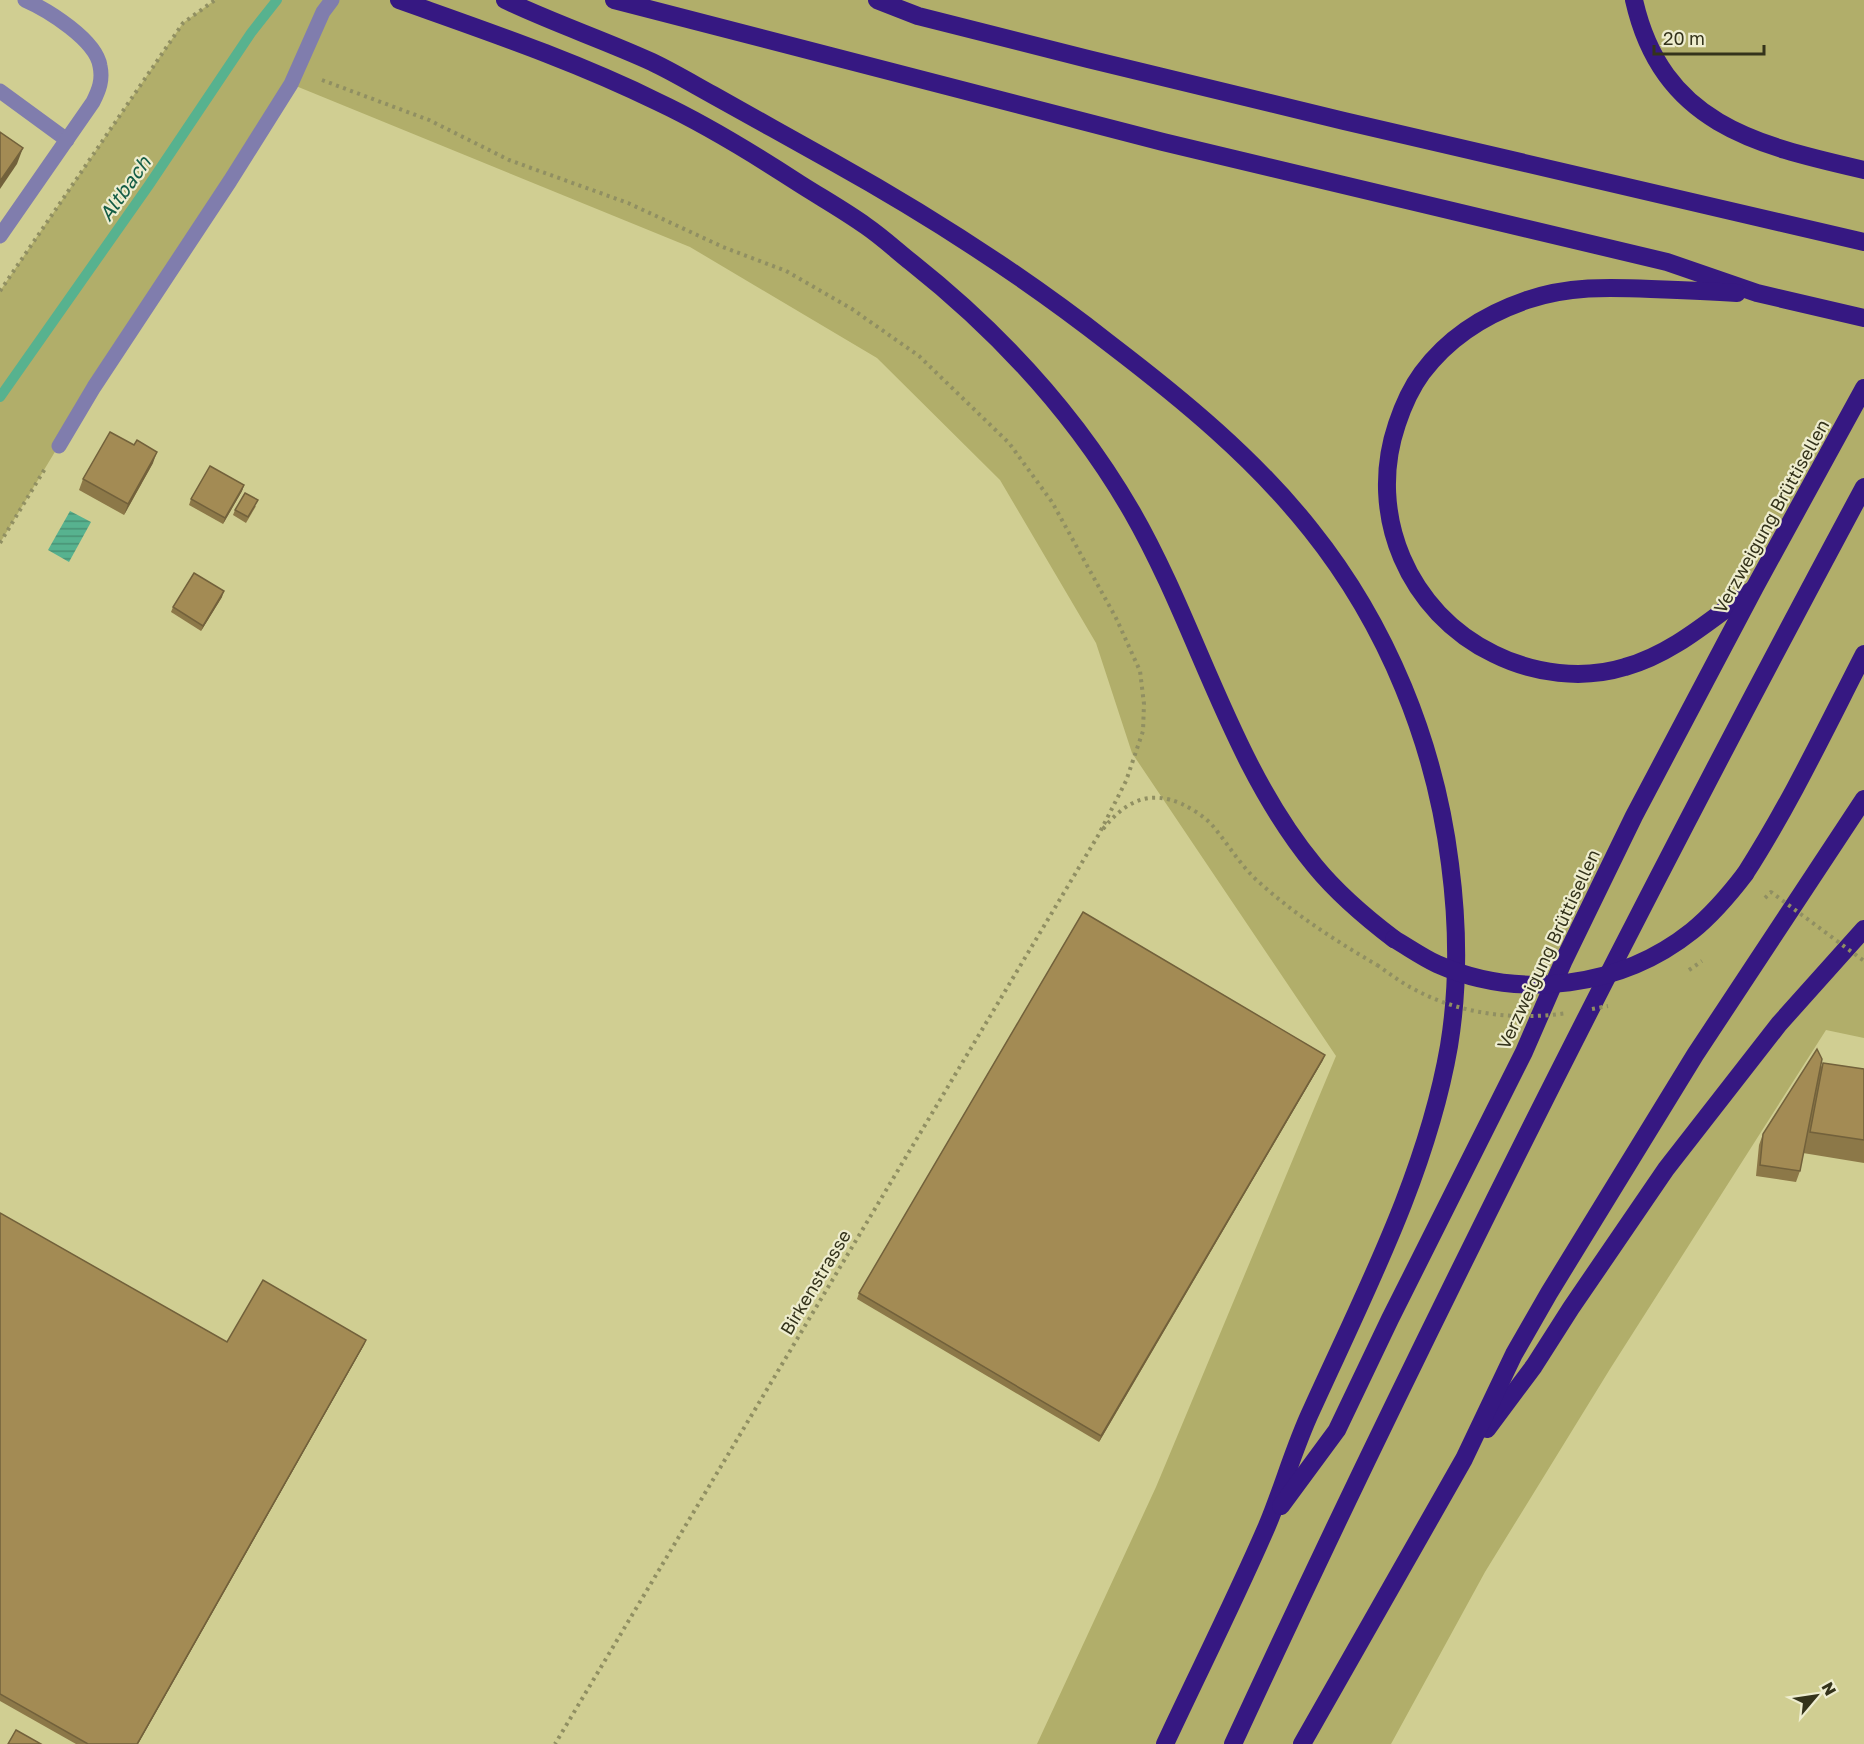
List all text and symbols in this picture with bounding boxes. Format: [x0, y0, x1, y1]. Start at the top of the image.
scale bar [1654, 18, 1764, 56]
text: 20 m [1663, 27, 1705, 49]
water label: Altbach [93, 150, 155, 225]
street label: Verzweigung Brüttisellen [1709, 415, 1833, 617]
street label: Verzweigung Brüttisellen [1492, 846, 1604, 1052]
street label: Birkenstrasse [775, 1226, 855, 1338]
north arrow [1786, 1666, 1846, 1726]
text: N [1817, 1679, 1841, 1699]

